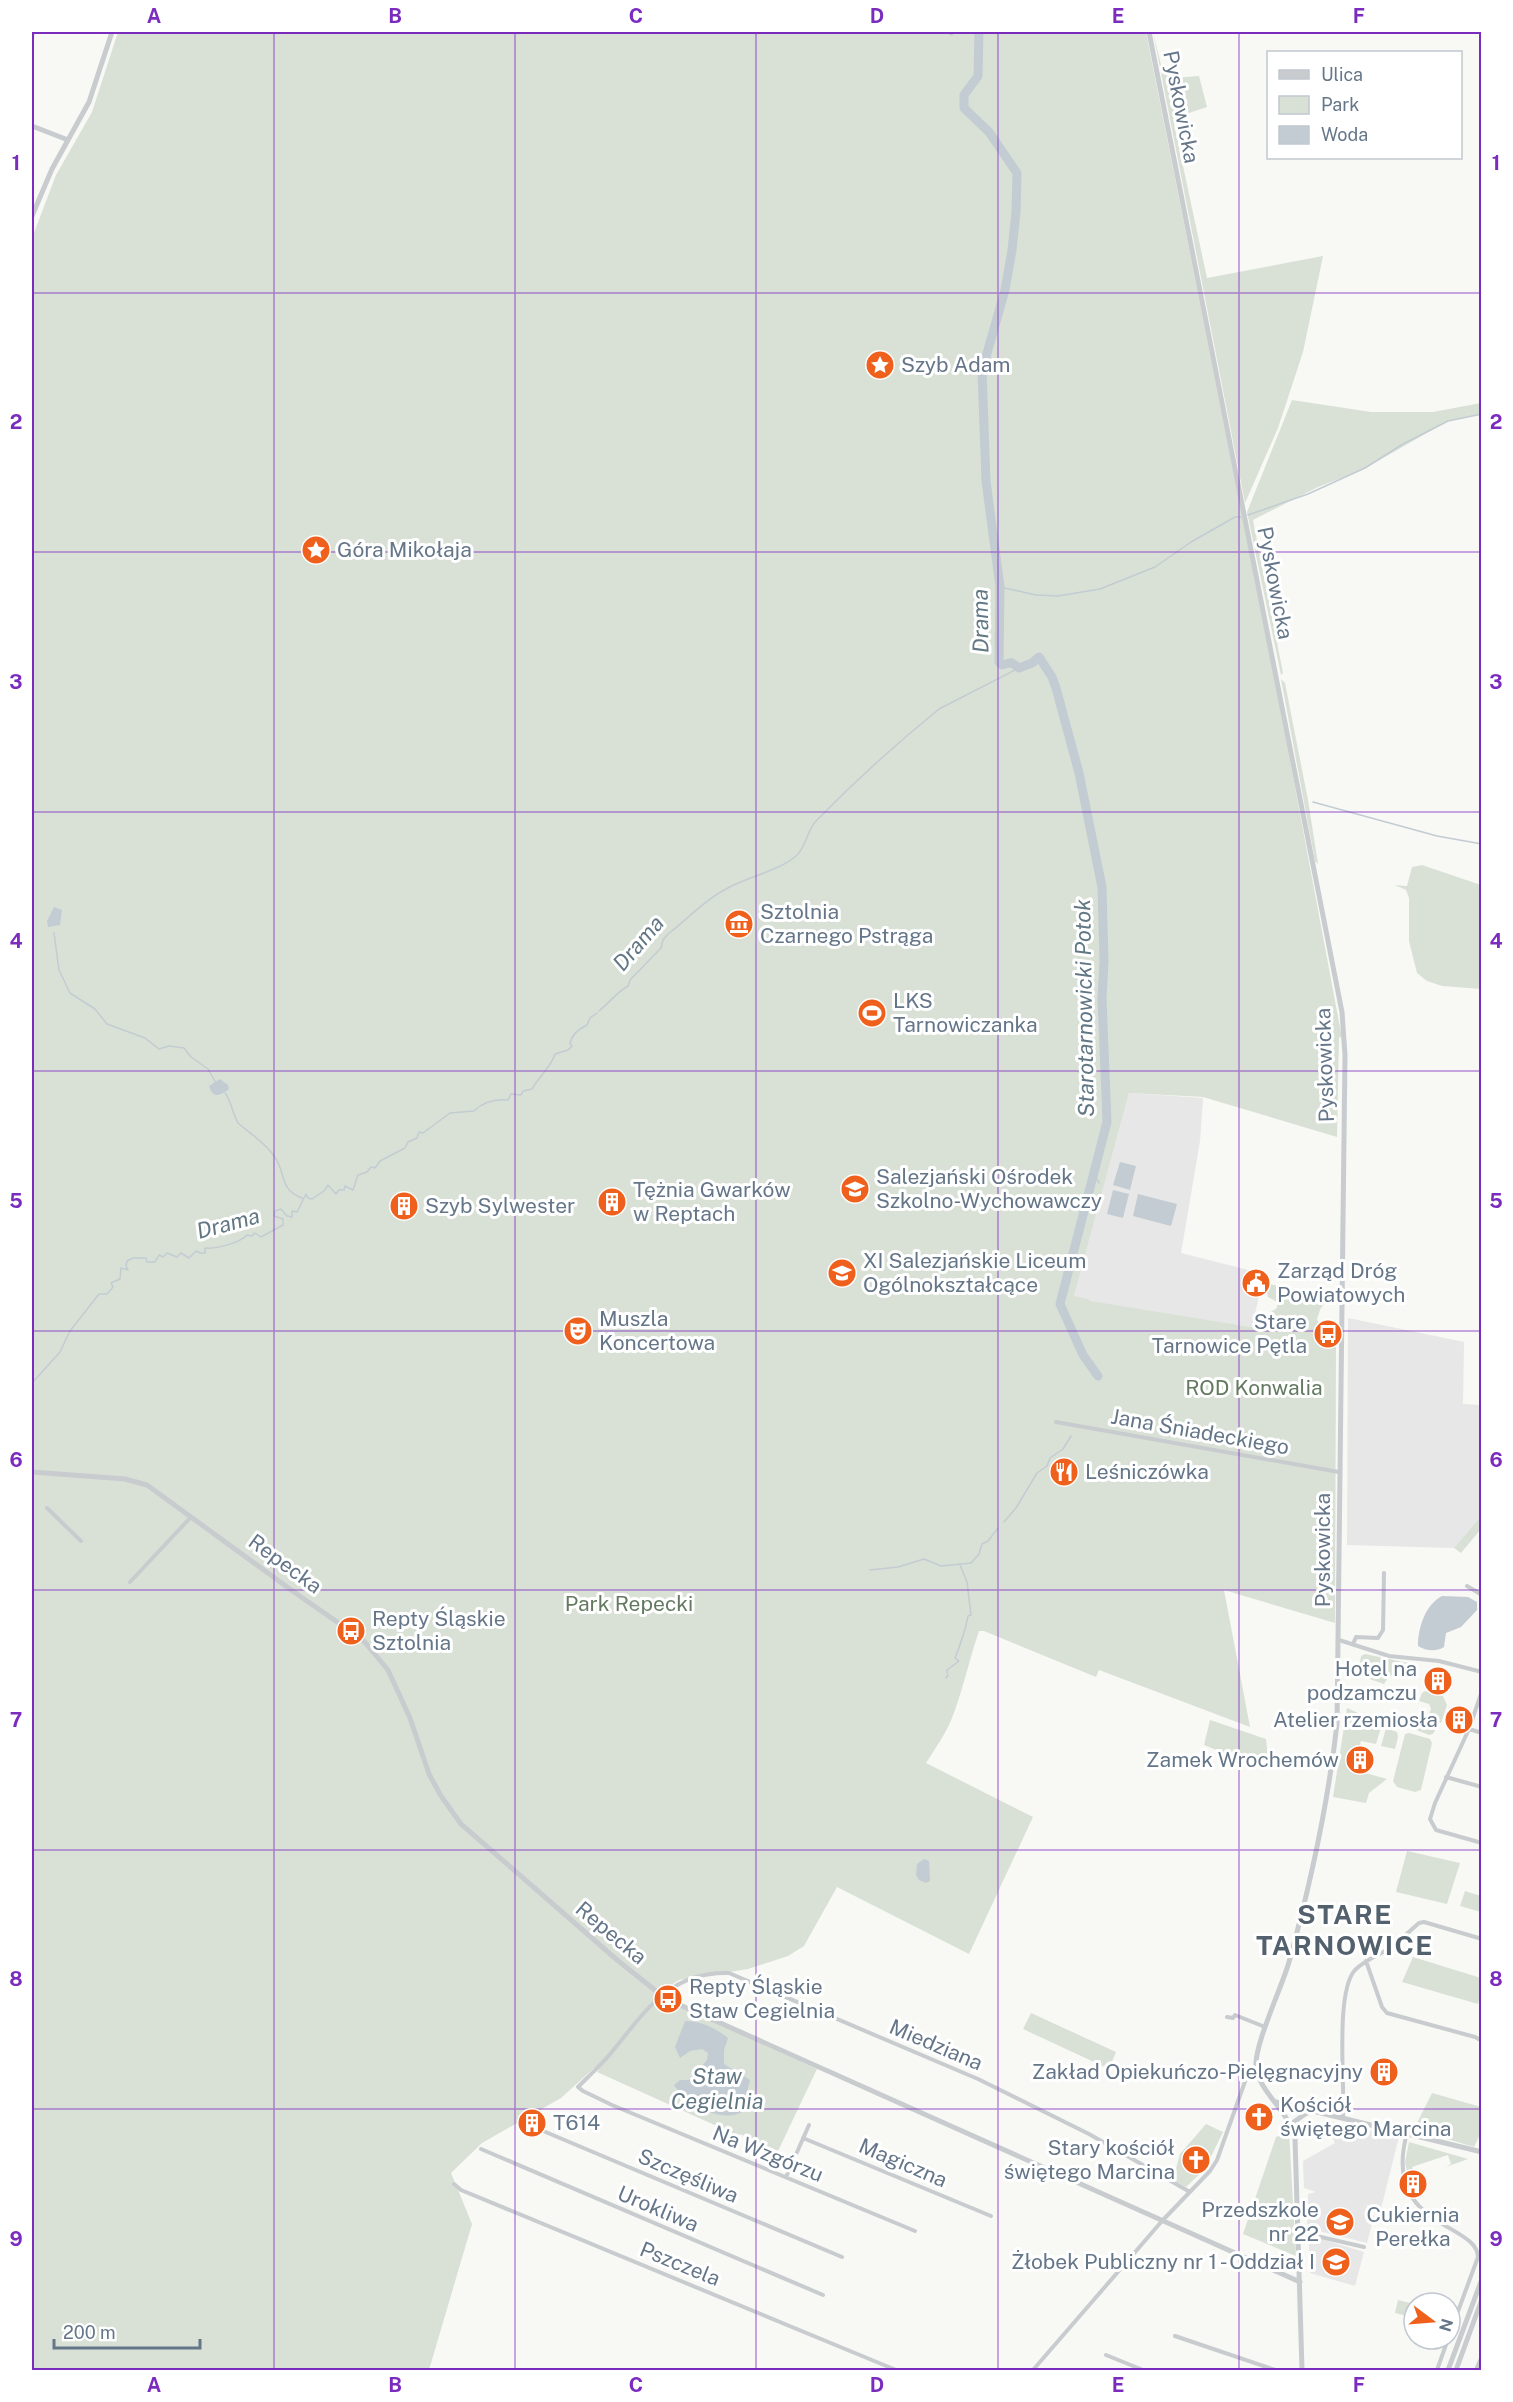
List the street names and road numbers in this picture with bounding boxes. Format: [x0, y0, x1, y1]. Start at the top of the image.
street label: Pyskowicka [1158, 48, 1205, 165]
street label: Pyskowicka [1252, 524, 1299, 641]
street label: Pyskowicka [1310, 1007, 1339, 1123]
street label: Jana Śniadeckiego [1109, 1404, 1291, 1460]
street label: Pyskowicka [1310, 1493, 1335, 1607]
street label: Repecka [244, 1529, 327, 1599]
street label: Repecka [571, 1896, 652, 1969]
street label: Miedziana [886, 2014, 987, 2075]
street label: Na Wzgórzu [709, 2120, 827, 2187]
street label: Magiczna [855, 2133, 951, 2192]
street label: Szczęśliwa [634, 2143, 742, 2208]
street label: Urokliwa [614, 2180, 702, 2237]
street label: Pszczela [636, 2236, 724, 2291]

